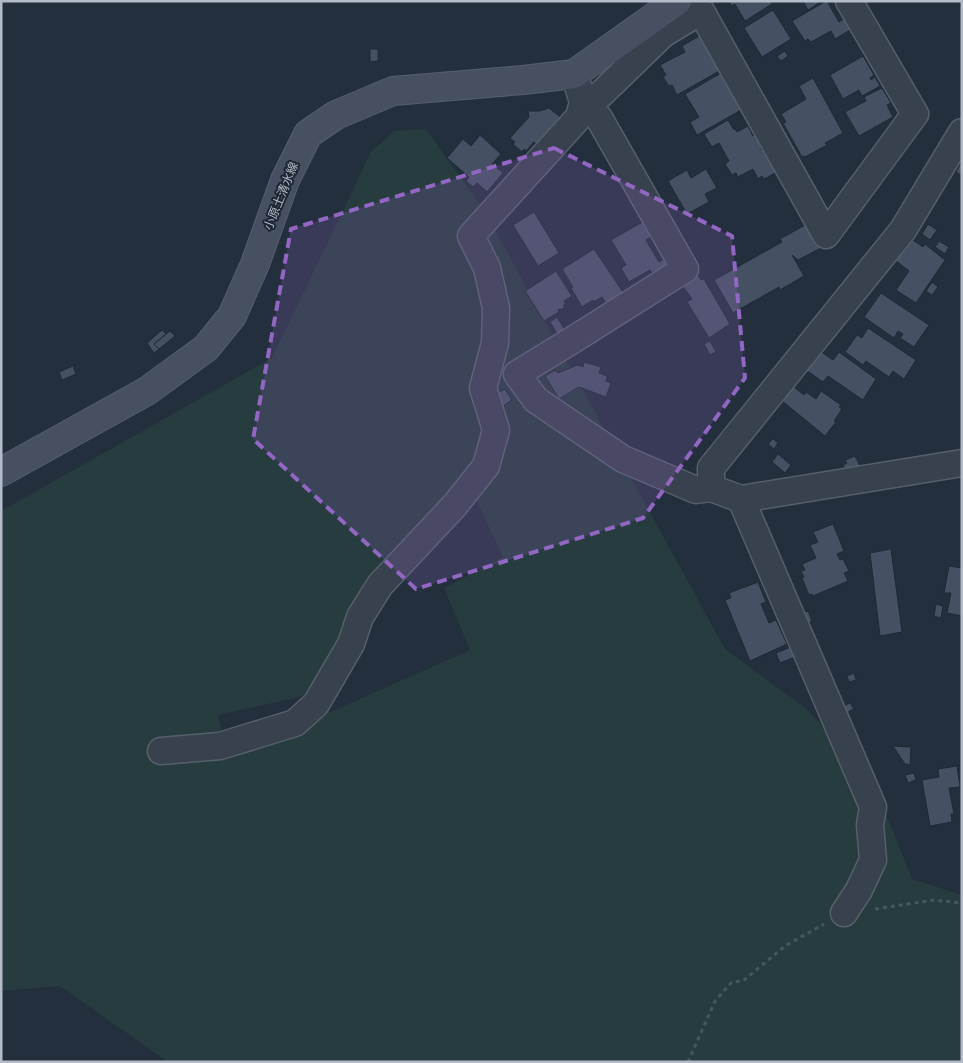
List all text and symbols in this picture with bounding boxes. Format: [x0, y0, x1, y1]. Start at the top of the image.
street label: 小原土清水線 [260, 160, 303, 233]

